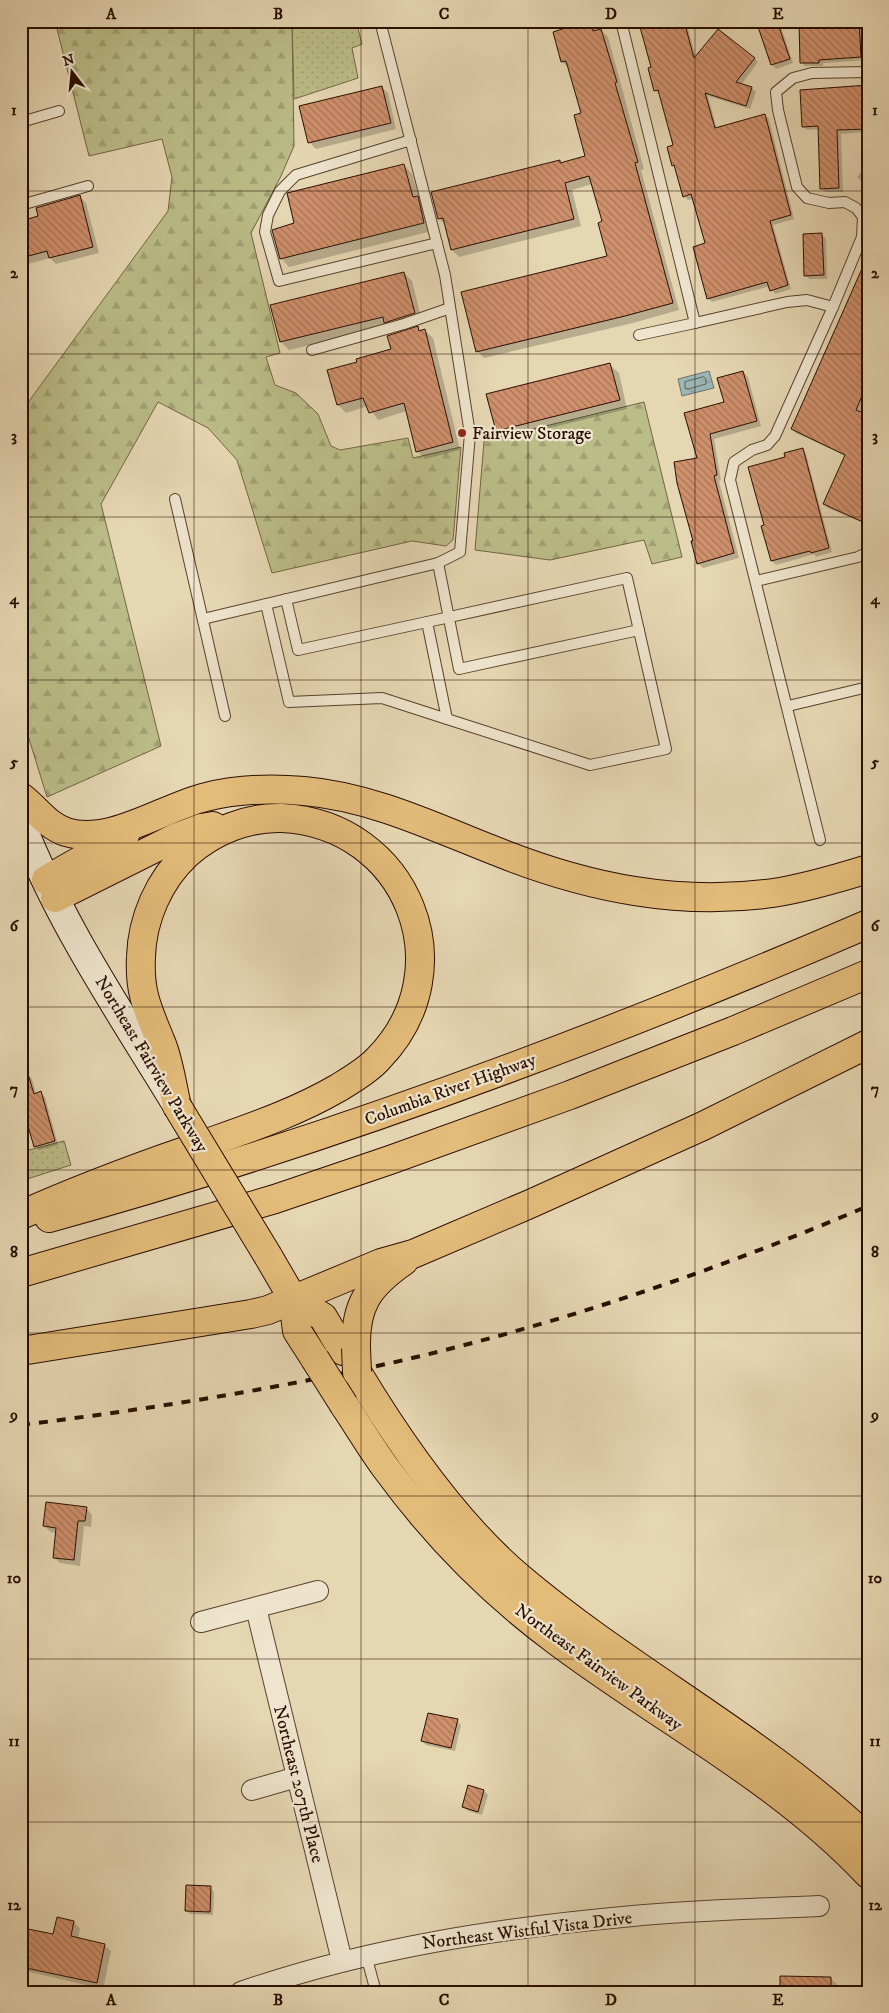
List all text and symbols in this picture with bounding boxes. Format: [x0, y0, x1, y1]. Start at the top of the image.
text: A [105, 4, 117, 24]
text: B [273, 4, 283, 24]
text: C [439, 4, 449, 24]
text: D [605, 4, 617, 24]
text: E [772, 4, 784, 24]
north arrow [48, 48, 98, 98]
text: N [61, 50, 77, 71]
text: 1 [11, 100, 17, 120]
text: 1 [872, 100, 878, 120]
text: 2 [10, 263, 19, 283]
text: 2 [871, 263, 880, 283]
place label: Fairview Storage [472, 423, 592, 445]
text: 3 [11, 426, 17, 446]
text: 3 [872, 426, 878, 446]
marker: Fairview Storage [456, 427, 468, 439]
text: 4 [8, 589, 19, 609]
text: 4 [869, 589, 880, 609]
text: 5 [9, 752, 18, 772]
text: 5 [870, 752, 879, 772]
text: 6 [10, 916, 20, 936]
text: 6 [871, 916, 881, 936]
street label: Northeast Fairview Parkway [90, 972, 213, 1157]
street label: Columbia River Highway [362, 1049, 539, 1131]
text: 7 [10, 1079, 18, 1099]
text: 7 [871, 1079, 879, 1099]
text: 8 [10, 1242, 18, 1262]
text: 8 [871, 1242, 879, 1262]
text: 9 [9, 1405, 18, 1425]
text: 9 [870, 1405, 879, 1425]
text: 10 [7, 1568, 22, 1588]
text: 10 [868, 1568, 883, 1588]
street label: Northeast Fairview Parkway [510, 1600, 687, 1736]
street label: Northeast 207th Place [268, 1703, 328, 1865]
text: 11 [8, 1731, 20, 1751]
text: 11 [869, 1731, 881, 1751]
text: 12 [7, 1895, 22, 1915]
text: 12 [868, 1895, 883, 1915]
street label: Northeast Wistful Vista Drive [421, 1907, 633, 1955]
text: A [105, 1990, 117, 2010]
text: B [273, 1990, 283, 2010]
text: C [439, 1990, 449, 2010]
text: D [605, 1990, 617, 2010]
text: E [772, 1990, 784, 2010]

